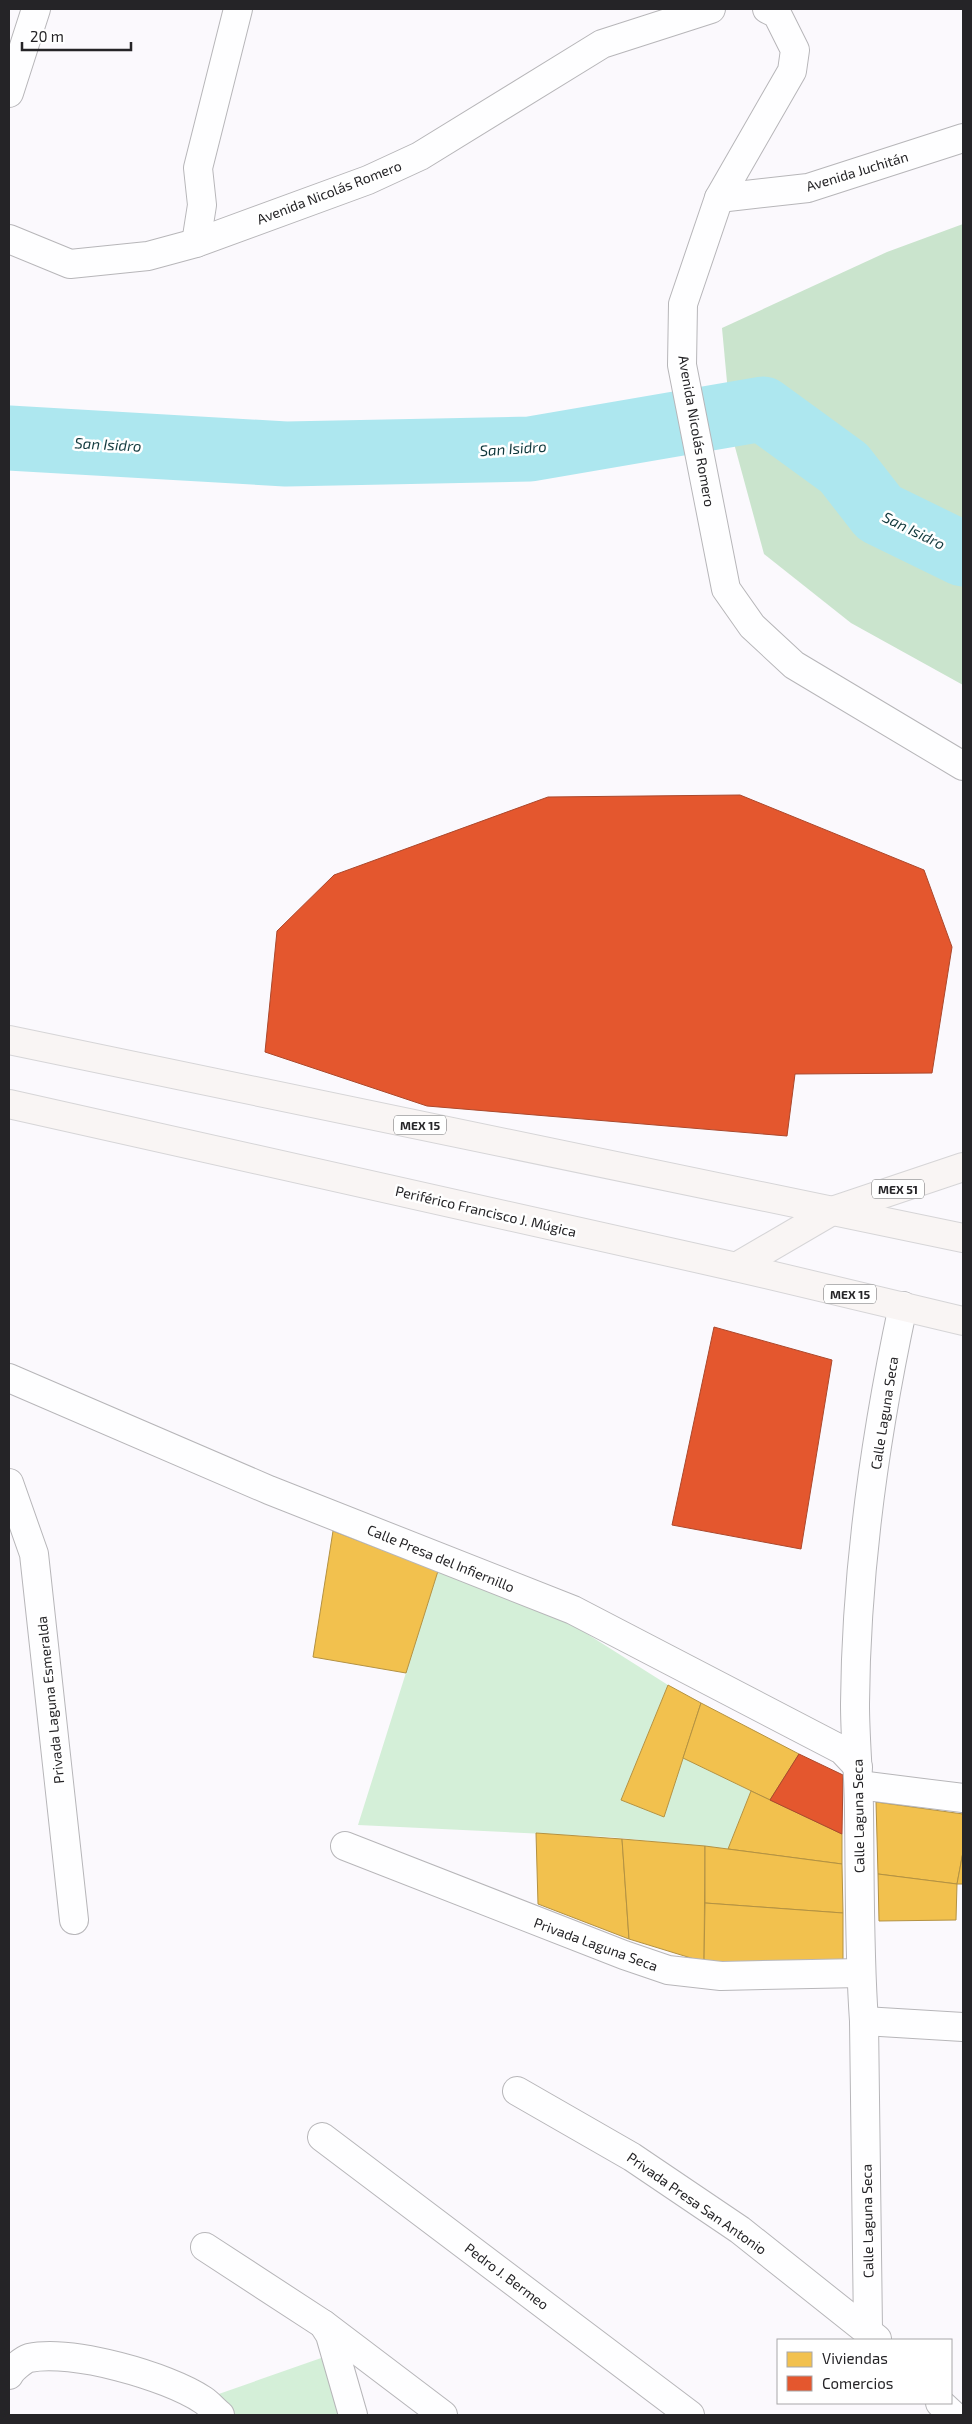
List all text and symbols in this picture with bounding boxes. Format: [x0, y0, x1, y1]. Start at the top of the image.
scale bar [22, 20, 131, 52]
text: 20 m [30, 27, 64, 45]
street label: Avenida Juchitán [804, 147, 910, 195]
street label: Avenida Nicolás Romero [254, 157, 404, 227]
street label: Avenida Nicolás Romero [675, 354, 719, 508]
water label: San Isidro [74, 433, 142, 455]
water label: San Isidro [479, 437, 547, 459]
water label: San Isidro [880, 507, 948, 553]
road number: MEX 15 [394, 1116, 446, 1134]
road number: MEX 51 [872, 1180, 924, 1198]
street label: Periférico Francisco J. Múgica [394, 1182, 578, 1240]
road number: MEX 15 [824, 1285, 876, 1304]
street label: Calle Laguna Seca [867, 1355, 901, 1471]
street label: Calle Presa del Infiernillo [365, 1521, 517, 1595]
street label: Privada Laguna Esmeralda [33, 1615, 67, 1785]
street label: Calle Laguna Seca [849, 1759, 867, 1873]
street label: Privada Laguna Seca [532, 1914, 660, 1974]
street label: Privada Presa San Antonio [624, 2148, 770, 2258]
street label: Calle Laguna Seca [858, 2164, 876, 2278]
street label: Pedro J. Bermeo [462, 2239, 552, 2313]
legend [777, 2339, 952, 2404]
text: Viviendas [822, 2349, 888, 2367]
text: Comercios [822, 2374, 893, 2392]

